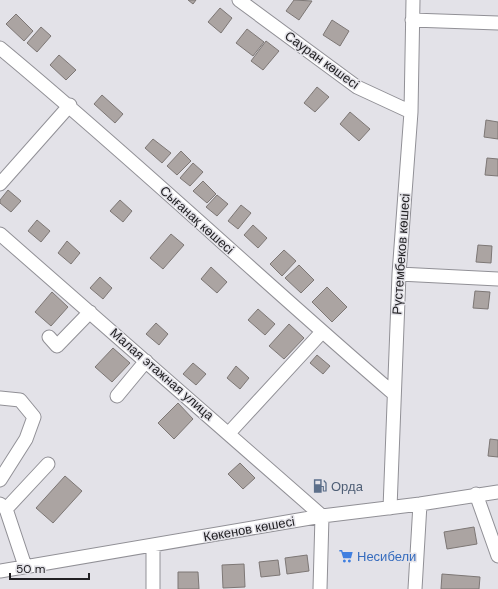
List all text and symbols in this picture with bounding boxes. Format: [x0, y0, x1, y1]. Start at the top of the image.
street label: Сауран көшесі [281, 27, 363, 93]
street label: Сығанақ көшесі [156, 182, 238, 258]
street label: Рүстембеков көшесі [388, 193, 414, 315]
street label: Малая этажная улица [107, 324, 218, 424]
fuel station icon: Орда [312, 478, 328, 494]
place label: Орда [331, 478, 364, 495]
street label: Көкенов көшесі [202, 513, 296, 545]
supermarket icon: Несибели [338, 548, 354, 564]
place label: Несибели [357, 548, 416, 565]
scale bar [10, 555, 89, 581]
text: 50 m [16, 561, 45, 577]

